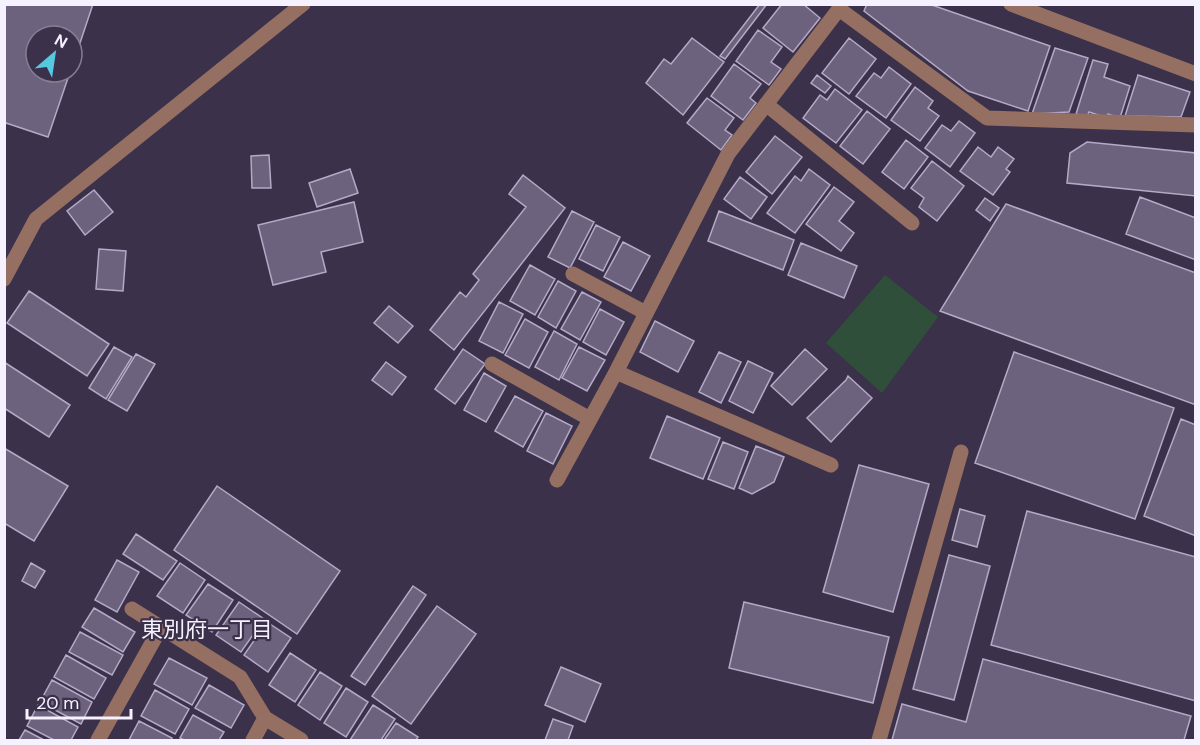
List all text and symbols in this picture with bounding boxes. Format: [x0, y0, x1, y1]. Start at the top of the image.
north arrow [24, 24, 84, 84]
text: N [51, 29, 71, 53]
district label: 東別府一丁目 [141, 615, 273, 644]
scale bar [27, 682, 130, 720]
text: 20 m [36, 691, 79, 715]

